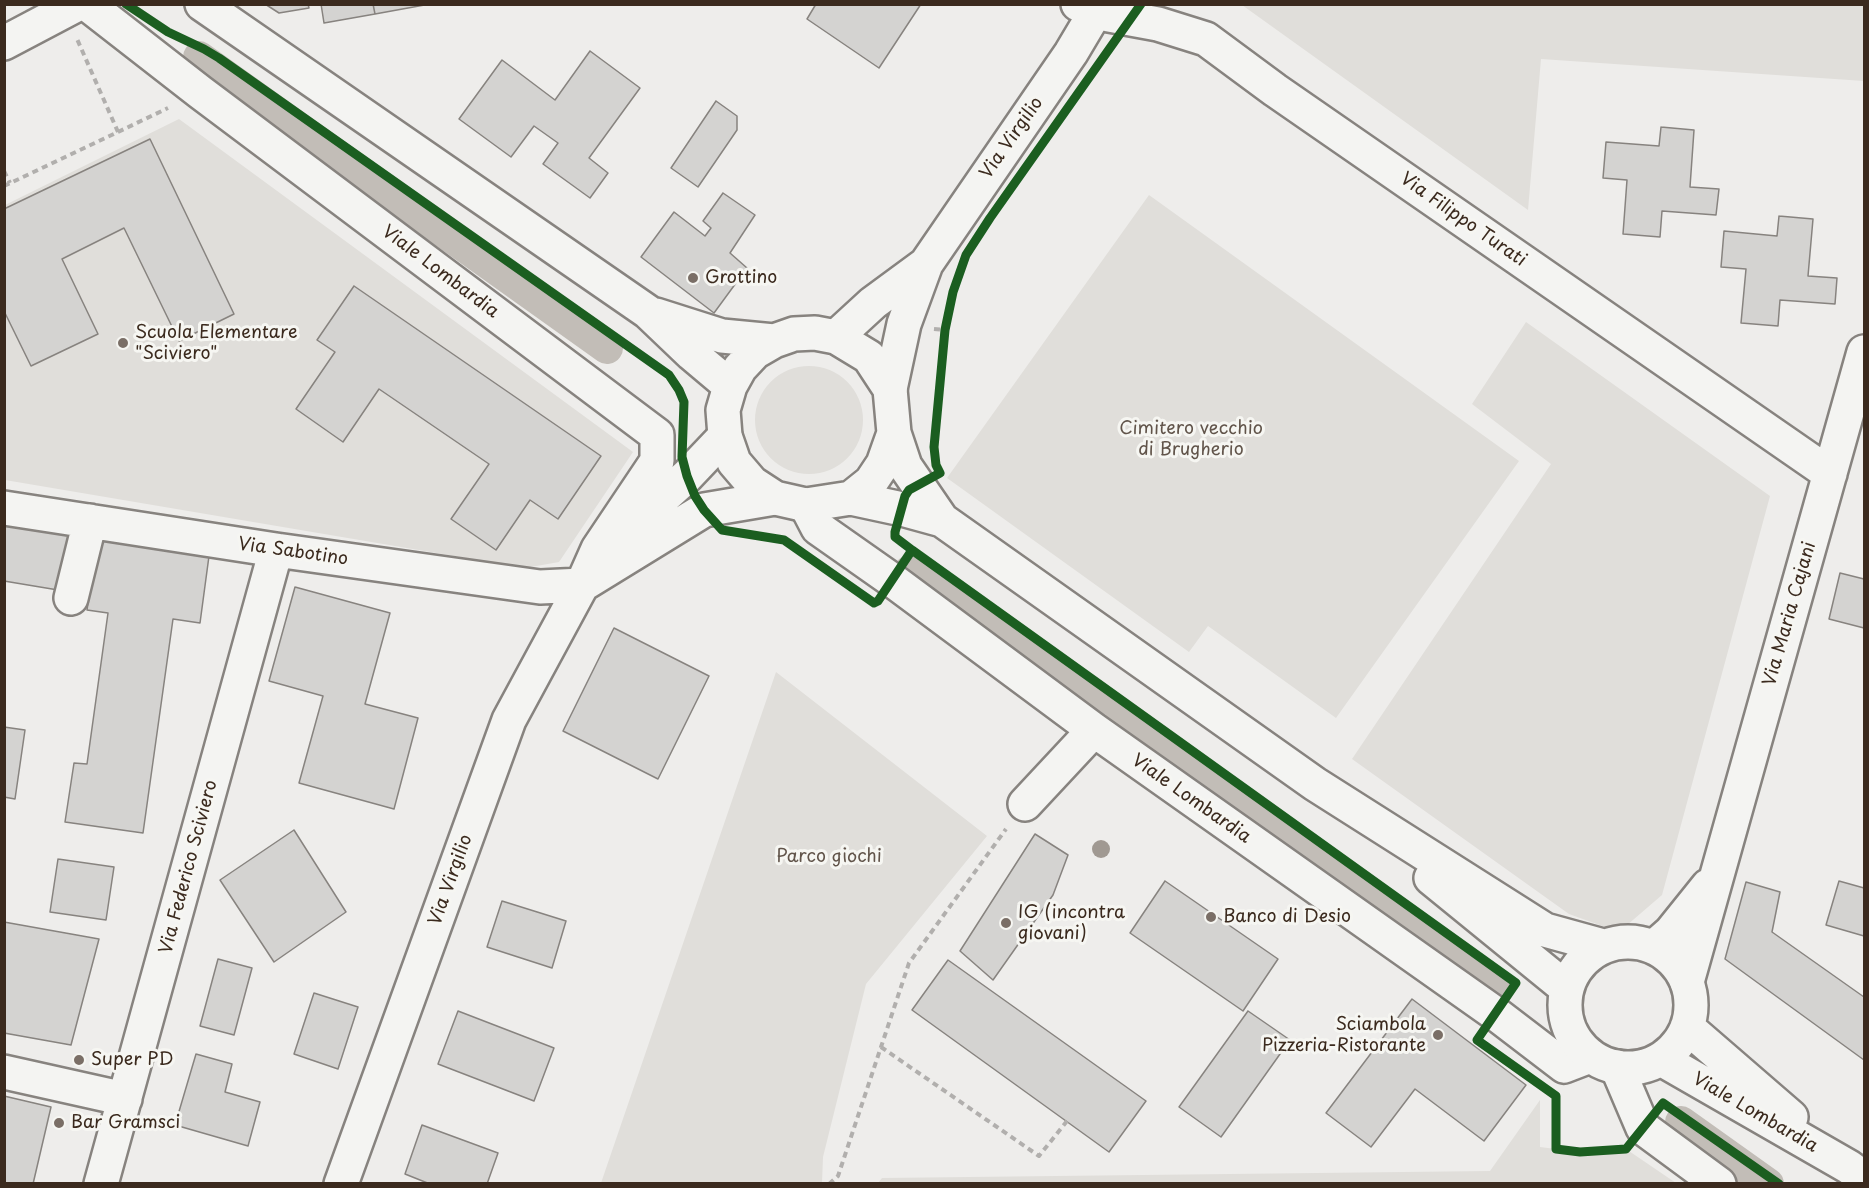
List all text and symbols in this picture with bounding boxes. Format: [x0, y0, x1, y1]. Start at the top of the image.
street label: Via Virgilio [976, 93, 1048, 183]
street label: Via Filippo Turati [1396, 168, 1530, 272]
street label: Viale Lombardia [377, 221, 503, 323]
place label: Grottino [705, 267, 777, 289]
marker: Grottino [686, 271, 700, 285]
place label: Scuola Elementare "Sciviero" [135, 322, 297, 364]
marker: Scuola Elementare "Sciviero" [116, 336, 130, 350]
park label: Cimitero vecchio di Brugherio [1119, 418, 1263, 460]
street label: Via Sabotino [237, 534, 349, 570]
street label: Via Maria Cajani [1759, 539, 1821, 689]
street label: Viale Lombardia [1127, 750, 1255, 848]
street label: Via Federico Sciviero [155, 778, 223, 956]
street label: Via Virgilio [425, 832, 477, 928]
park label: Parco giochi [776, 846, 882, 868]
place label: IG (incontra giovani) [1018, 902, 1125, 944]
place label: Banco di Desio [1223, 906, 1351, 928]
marker: Banco di Desio [1204, 910, 1218, 924]
marker: IG (incontra giovani) [999, 916, 1013, 930]
place label: Sciambola Pizzeria-Ristorante [1262, 1014, 1426, 1056]
marker: Sciambola Pizzeria-Ristorante [1431, 1028, 1445, 1042]
place label: Super PD [91, 1049, 174, 1071]
marker: Super PD [72, 1053, 86, 1067]
street label: Viale Lombardia [1689, 1068, 1821, 1158]
place label: Bar Gramsci [71, 1112, 180, 1134]
marker: Bar Gramsci [52, 1116, 66, 1130]

